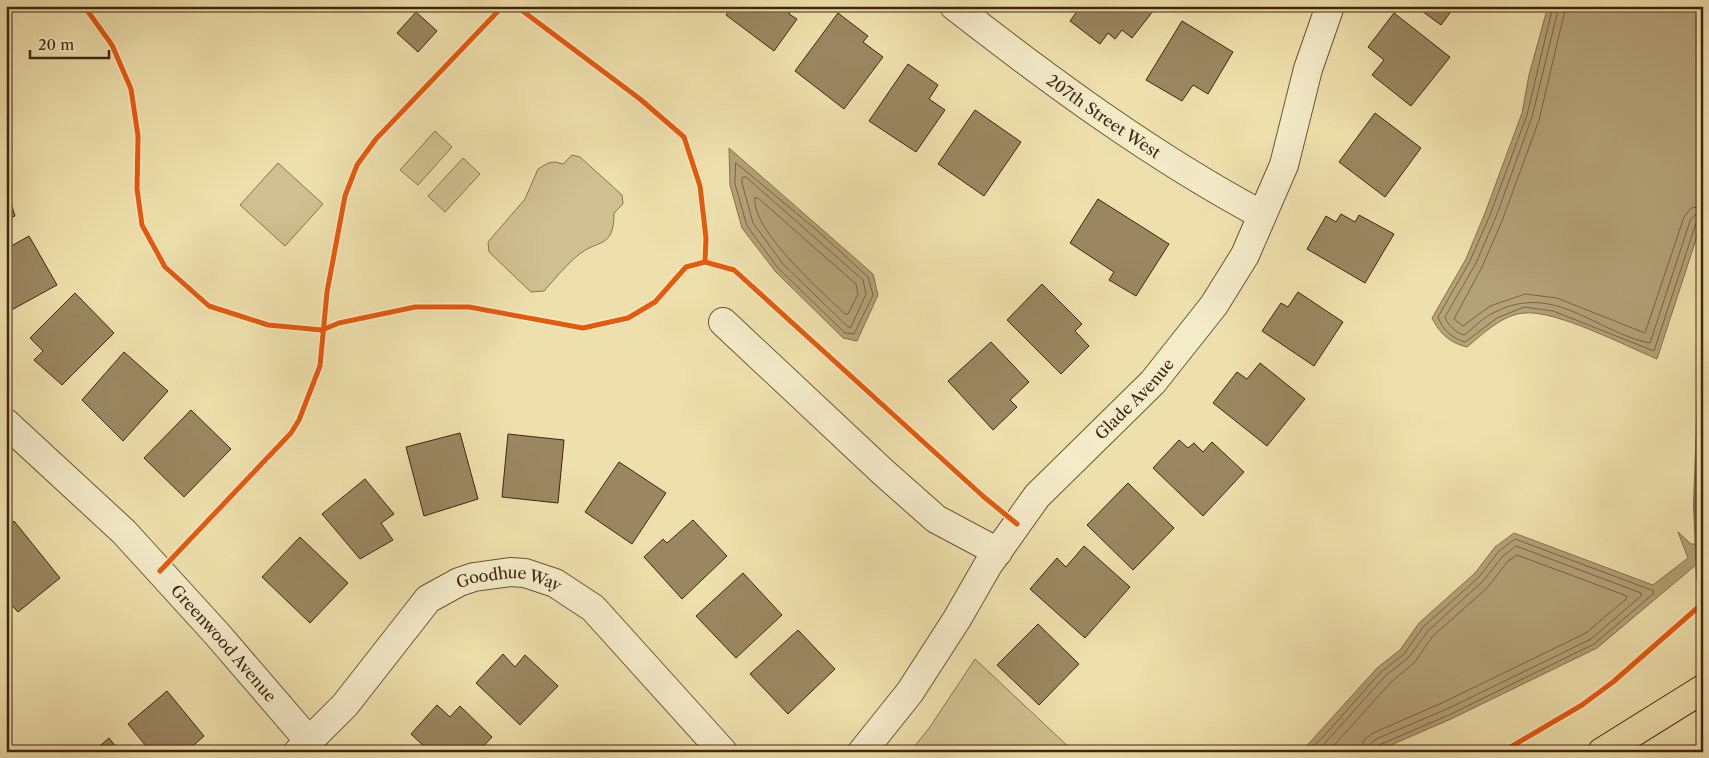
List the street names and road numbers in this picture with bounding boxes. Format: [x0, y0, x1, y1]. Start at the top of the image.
street label: 207th Street West [1043, 70, 1165, 163]
street label: Glade Avenue [1090, 354, 1178, 444]
street label: Goodhue Way [454, 562, 567, 596]
street label: Greenwood Avenue [167, 580, 281, 706]

